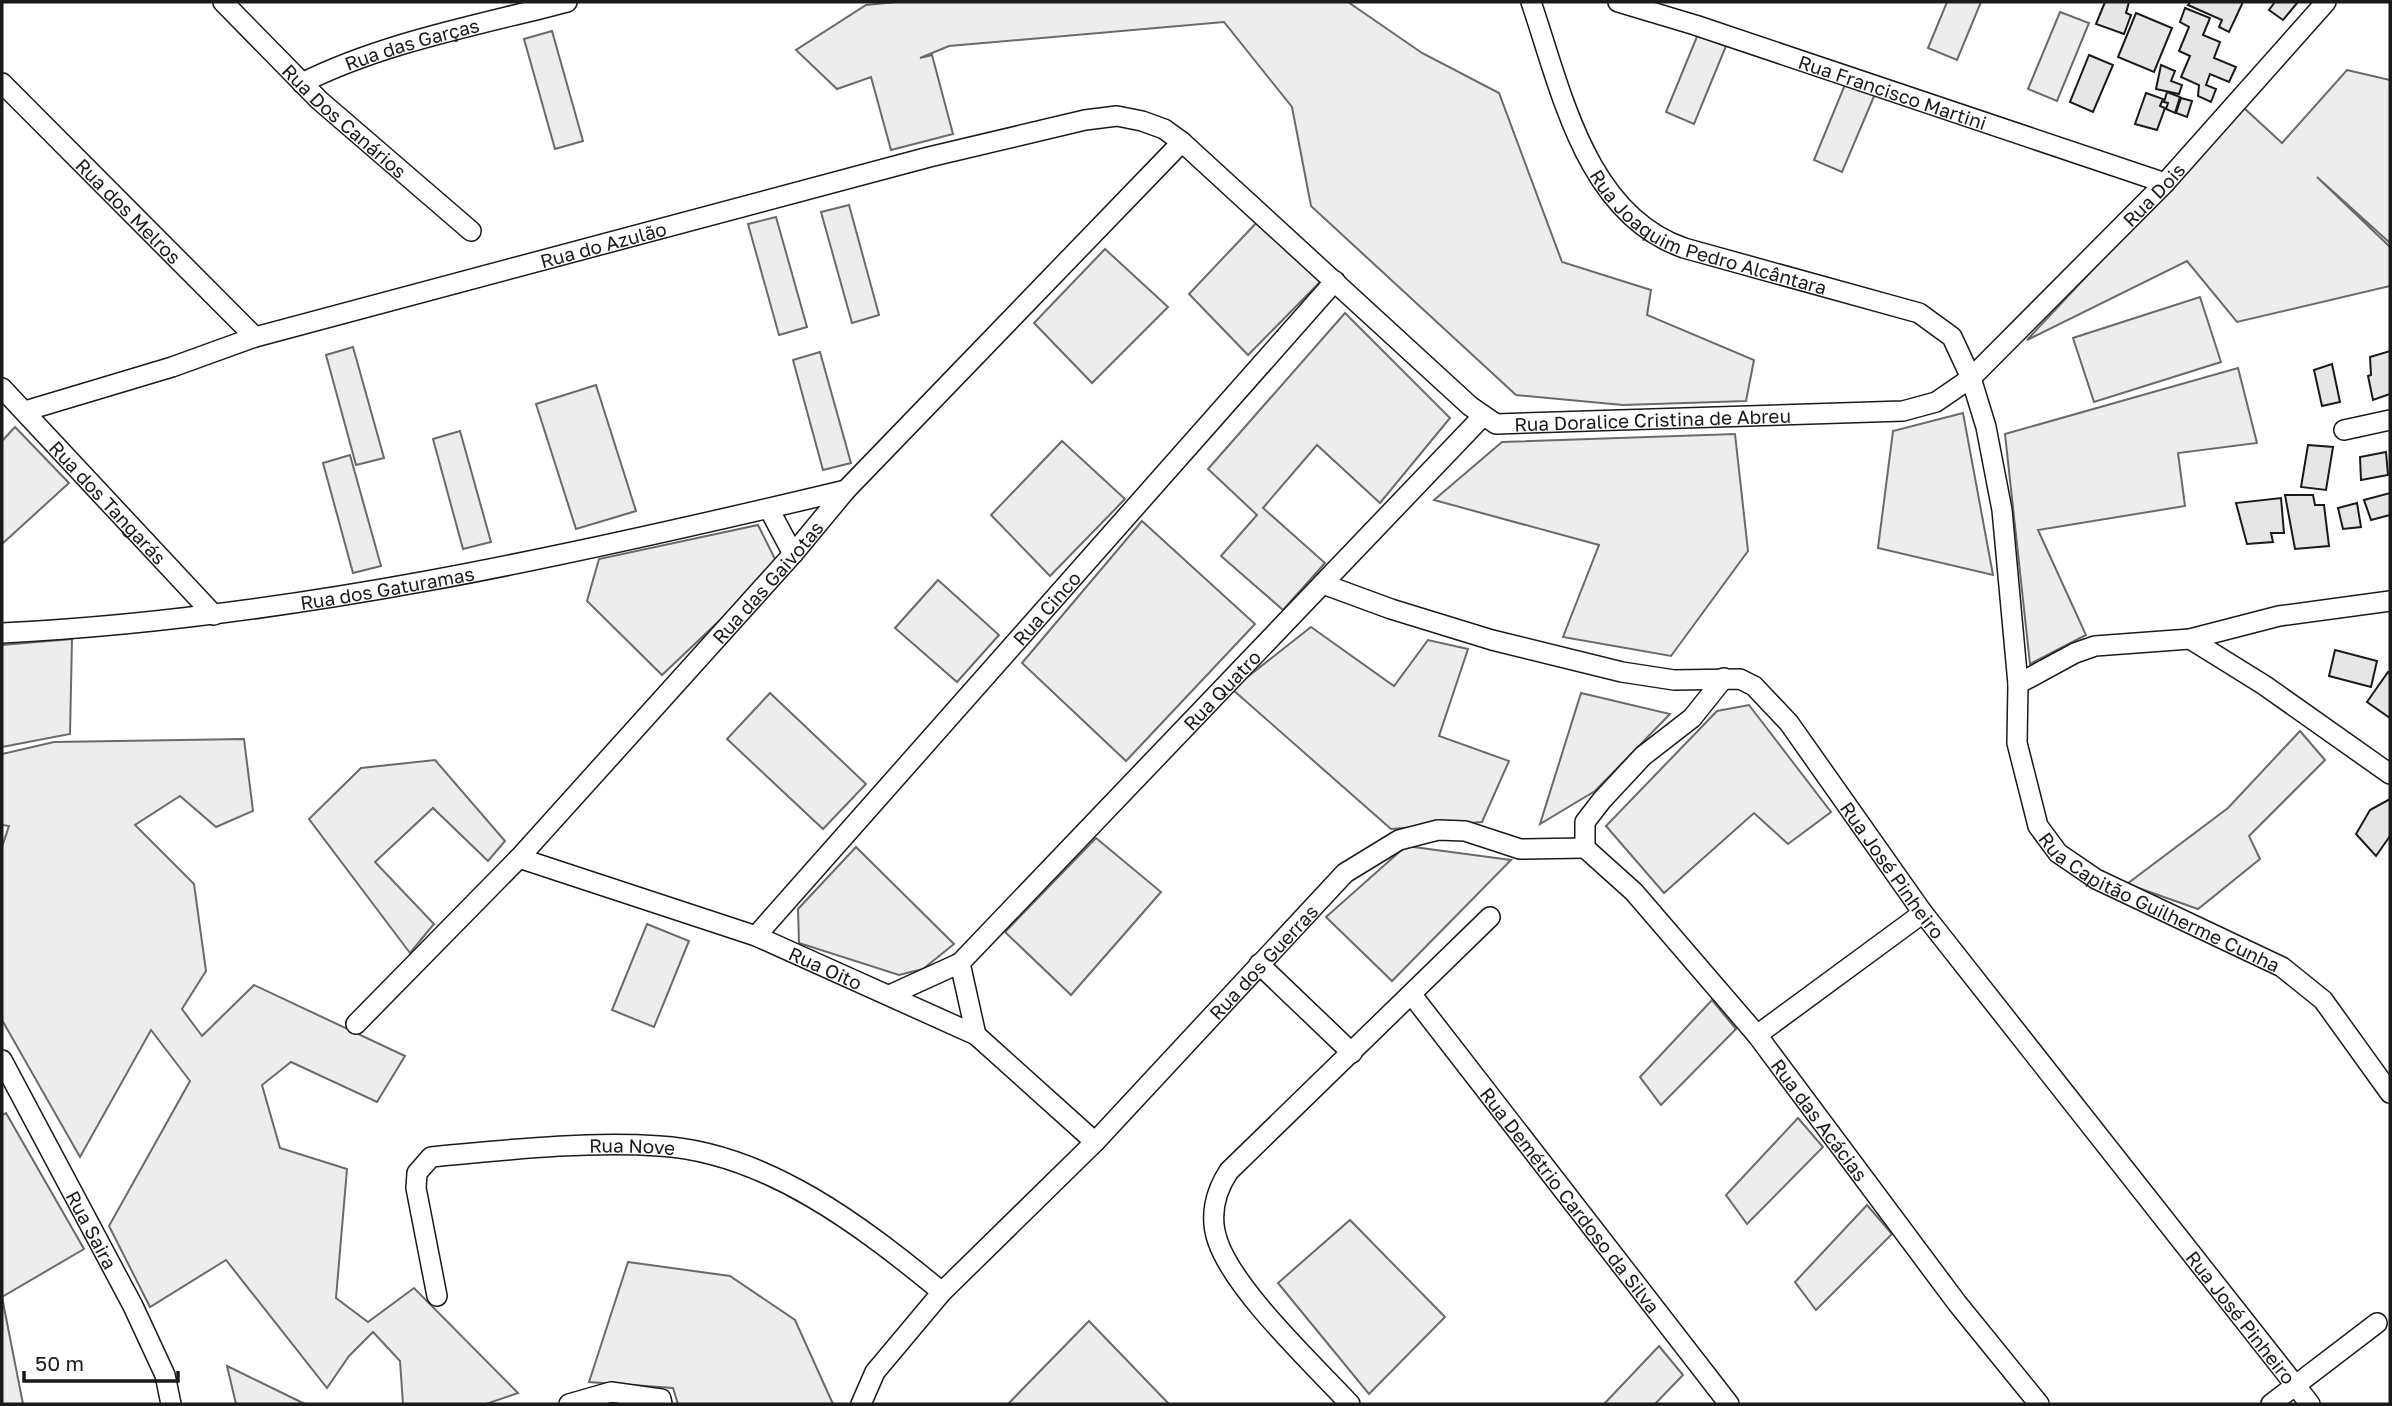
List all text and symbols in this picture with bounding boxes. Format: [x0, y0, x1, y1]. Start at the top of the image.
street label: Rua das Garças [341, 13, 481, 75]
street label: Rua Francisco Martini [1796, 49, 1990, 134]
street label: Rua Dos Canários [278, 59, 412, 182]
street label: Rua dos Melros [72, 153, 186, 268]
street label: Rua Dois [2117, 158, 2189, 231]
street label: Rua Joaquim Pedro Alcântara [1586, 165, 1830, 298]
street label: Rua do Azulão [537, 216, 669, 272]
street label: Rua Doralice Cristina de Abreu [1514, 403, 1791, 435]
street label: Rua dos Tangarás [45, 436, 172, 569]
street label: Rua das Gaivotas [707, 516, 827, 648]
street label: Rua dos Gaturamas [298, 561, 476, 614]
street label: Rua Cinco [1007, 566, 1085, 650]
street label: Rua Quatro [1178, 645, 1265, 734]
street label: Rua José Pinheiro [1836, 797, 1950, 943]
street label: Rua Capitão Guilherme Cunha [2035, 827, 2284, 976]
street label: Rua dos Guerras [1204, 899, 1322, 1024]
street label: Rua Oito [786, 941, 866, 994]
street label: Rua das Acácias [1767, 1054, 1873, 1185]
street label: Rua Demétrio Cardoso da Silva [1476, 1082, 1665, 1317]
street label: Rua Nove [589, 1133, 676, 1159]
street label: Rua Saira [62, 1186, 123, 1273]
street label: Rua José Pinheiro [2182, 1246, 2301, 1388]
scale bar [24, 1340, 178, 1384]
text: 50 m [35, 1350, 84, 1376]

